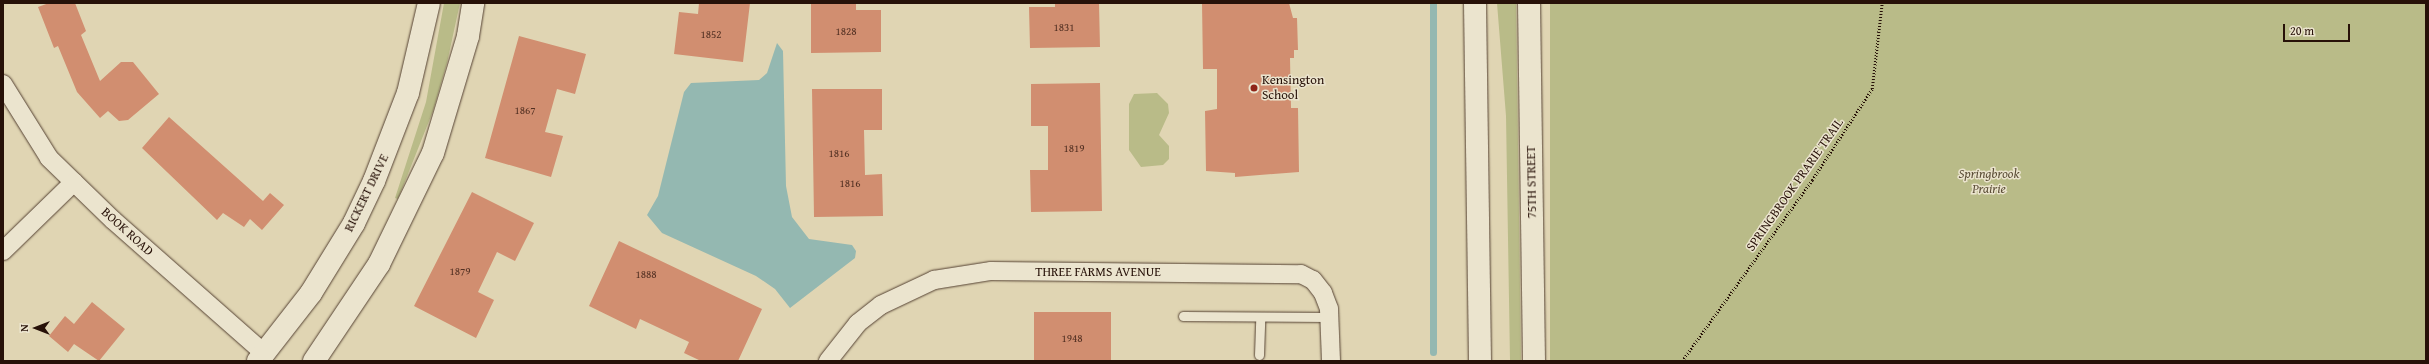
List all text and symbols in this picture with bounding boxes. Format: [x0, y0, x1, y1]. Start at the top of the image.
scale bar [2285, 16, 2352, 42]
house number: 1831 [1053, 20, 1075, 34]
text: 20 m [2290, 22, 2314, 39]
house number: 1828 [835, 24, 857, 38]
house number: 1852 [700, 27, 722, 41]
place label: Kensington School [1262, 73, 1324, 104]
marker: Kensington School [1249, 83, 1259, 93]
house number: 1867 [514, 103, 536, 117]
street label: SPRINGBROOK PRARIE TRAIL [1743, 116, 1847, 254]
house number: 1819 [1063, 141, 1085, 155]
street label: 75TH STREET [1524, 145, 1540, 219]
house number: 1816 [828, 146, 850, 160]
street label: RICKERT DRIVE [341, 152, 393, 234]
park label: Springbrook Prairie [1959, 167, 2019, 198]
house number: 1816 [839, 176, 861, 190]
street label: BOOK ROAD [98, 205, 156, 259]
house number: 1879 [449, 264, 471, 278]
street label: THREE FARMS AVENUE [1035, 264, 1161, 280]
house number: 1888 [635, 267, 657, 281]
north arrow [16, 308, 56, 348]
text: N [16, 324, 32, 332]
house number: 1948 [1061, 331, 1083, 345]

